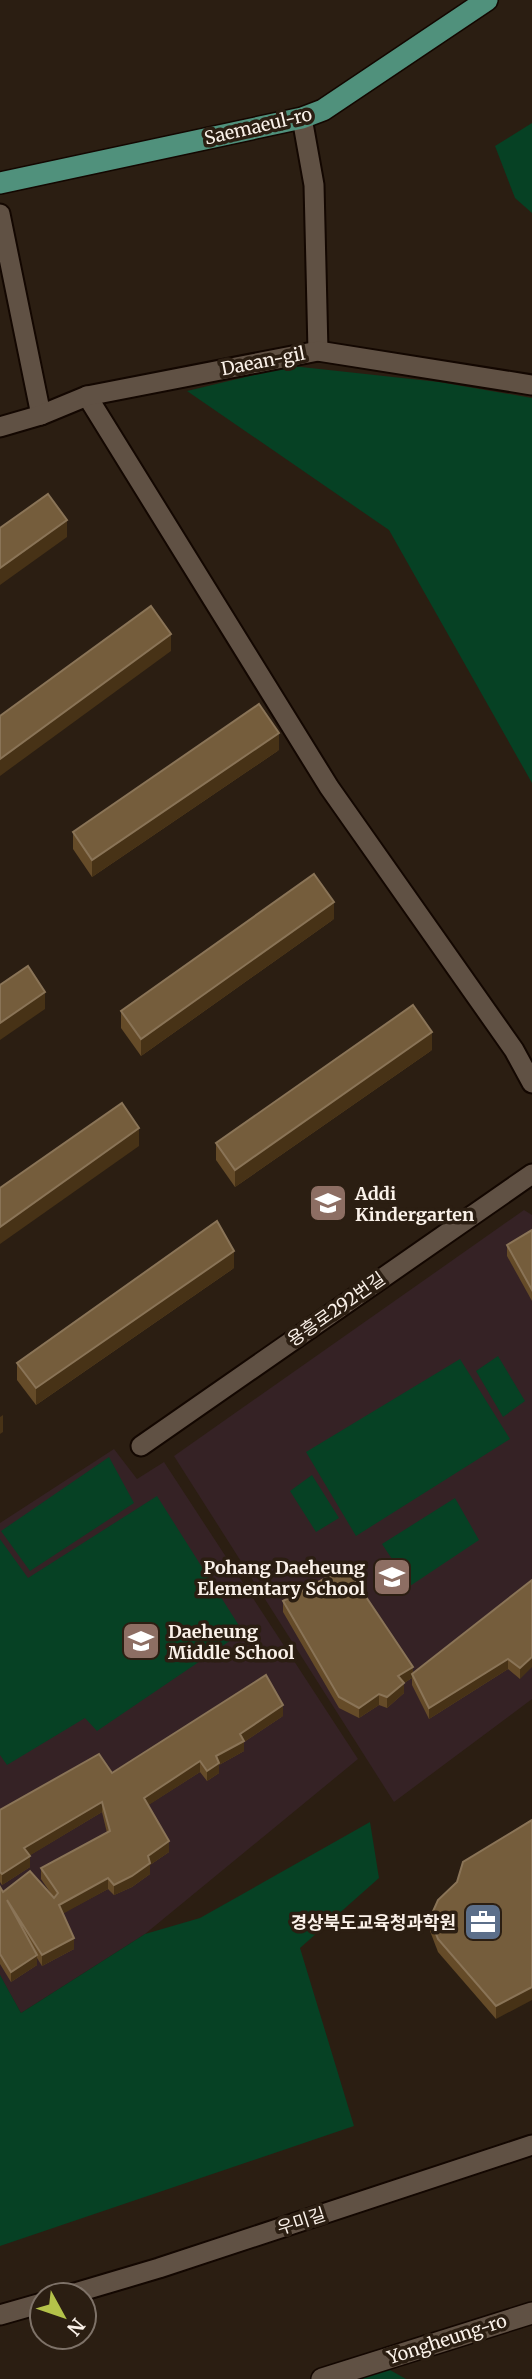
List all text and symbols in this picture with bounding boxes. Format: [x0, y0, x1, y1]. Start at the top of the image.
street label: Saemaeul-ro [202, 102, 314, 150]
street label: Daean-gil [219, 342, 307, 380]
school or university icon: Addi Kindergarten [307, 1182, 349, 1224]
place label: Addi Kindergarten [354, 1182, 474, 1226]
street label: 용흥로292번길 [283, 1267, 389, 1351]
place label: Pohang Daeheung Elementary School [197, 1556, 365, 1600]
school or university icon: Pohang Daeheung Elementary School [371, 1556, 413, 1598]
school or university icon: Daeheung Middle School [120, 1620, 162, 1662]
place label: Daeheung Middle School [168, 1620, 294, 1664]
office icon: 경상북도교육청과학원 [462, 1901, 504, 1943]
place label: 경상북도교육청과학원 [290, 1911, 456, 1934]
street label: 우미길 [274, 2202, 328, 2240]
north arrow [28, 2281, 98, 2351]
street label: Yongheung-ro [383, 2309, 510, 2369]
text: N [62, 2313, 90, 2340]

